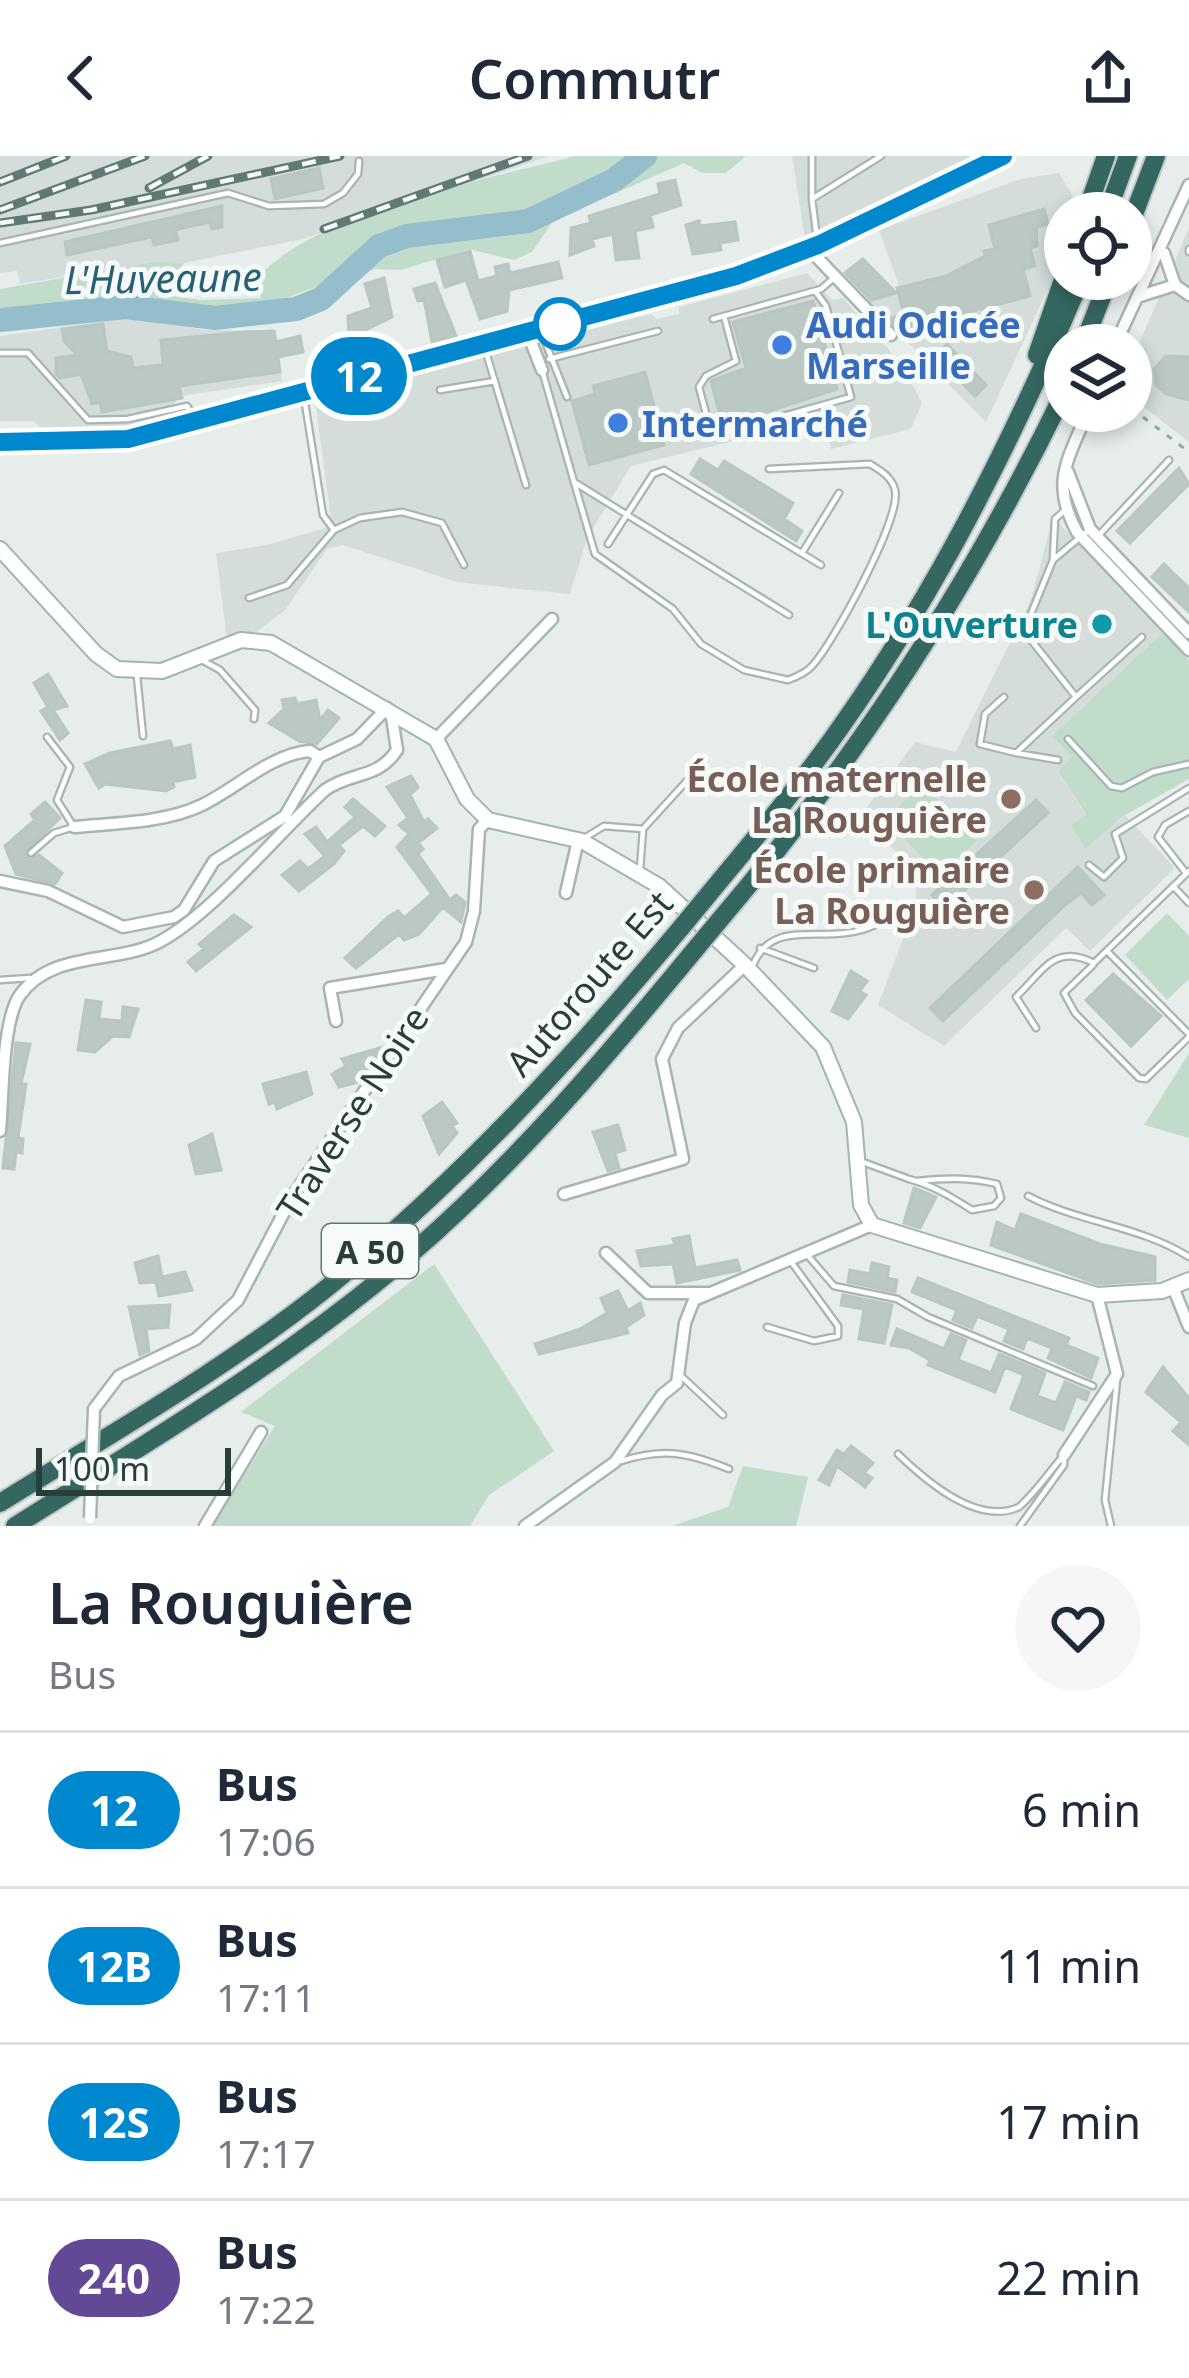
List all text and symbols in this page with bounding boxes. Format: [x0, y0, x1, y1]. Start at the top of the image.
text: Commutr [469, 41, 720, 115]
icon: back [48, 45, 114, 111]
icon: share [1075, 45, 1141, 111]
map controls [1044, 192, 1152, 432]
button: locate [1044, 192, 1152, 300]
water label: L'Huveaune [64, 249, 262, 305]
unlabelled marker [535, 299, 585, 349]
place label: Audi Odicée Marseille [806, 300, 1021, 390]
button: layers [1044, 324, 1152, 432]
marker: Audi Odicée Marseille [769, 332, 795, 358]
line badge: 12 [305, 337, 413, 415]
text: 12 [335, 347, 383, 404]
place label: Intermarché [642, 399, 868, 448]
marker: Intermarché [605, 410, 631, 436]
place label: L'Ouverture [865, 600, 1078, 649]
marker: L'Ouverture [1089, 611, 1115, 637]
place label: École maternelle La Rouguière [686, 754, 987, 844]
marker: École maternelle La Rouguière [998, 786, 1024, 812]
place label: École primaire La Rouguière [753, 845, 1010, 935]
marker: École primaire La Rouguière [1021, 877, 1047, 903]
street label: Autoroute Est [495, 880, 683, 1086]
street label: Traverse Noire [265, 997, 439, 1229]
road number: A 50 [322, 1224, 418, 1278]
scale bar [36, 1442, 231, 1495]
text: 100 m [54, 1446, 150, 1491]
text: La Rouguière [48, 1563, 414, 1641]
button: heart [1015, 1565, 1141, 1691]
text: Bus [48, 1647, 116, 1700]
text: Bus [216, 1753, 298, 1814]
text: 6 min [1022, 1779, 1141, 1840]
text: 12 [90, 1781, 138, 1838]
text: 17:06 [216, 1814, 316, 1867]
text: Bus [216, 1909, 298, 1970]
text: 11 min [996, 1935, 1141, 1996]
text: 12B [76, 1937, 152, 1994]
text: 17:11 [216, 1970, 316, 2023]
text: Bus [216, 2065, 298, 2126]
text: 17 min [996, 2091, 1141, 2152]
text: 12S [78, 2093, 150, 2150]
text: 17:17 [216, 2126, 316, 2179]
text: Bus [216, 2221, 298, 2282]
text: 22 min [996, 2247, 1141, 2308]
text: 240 [78, 2249, 150, 2306]
text: 17:22 [216, 2282, 316, 2335]

